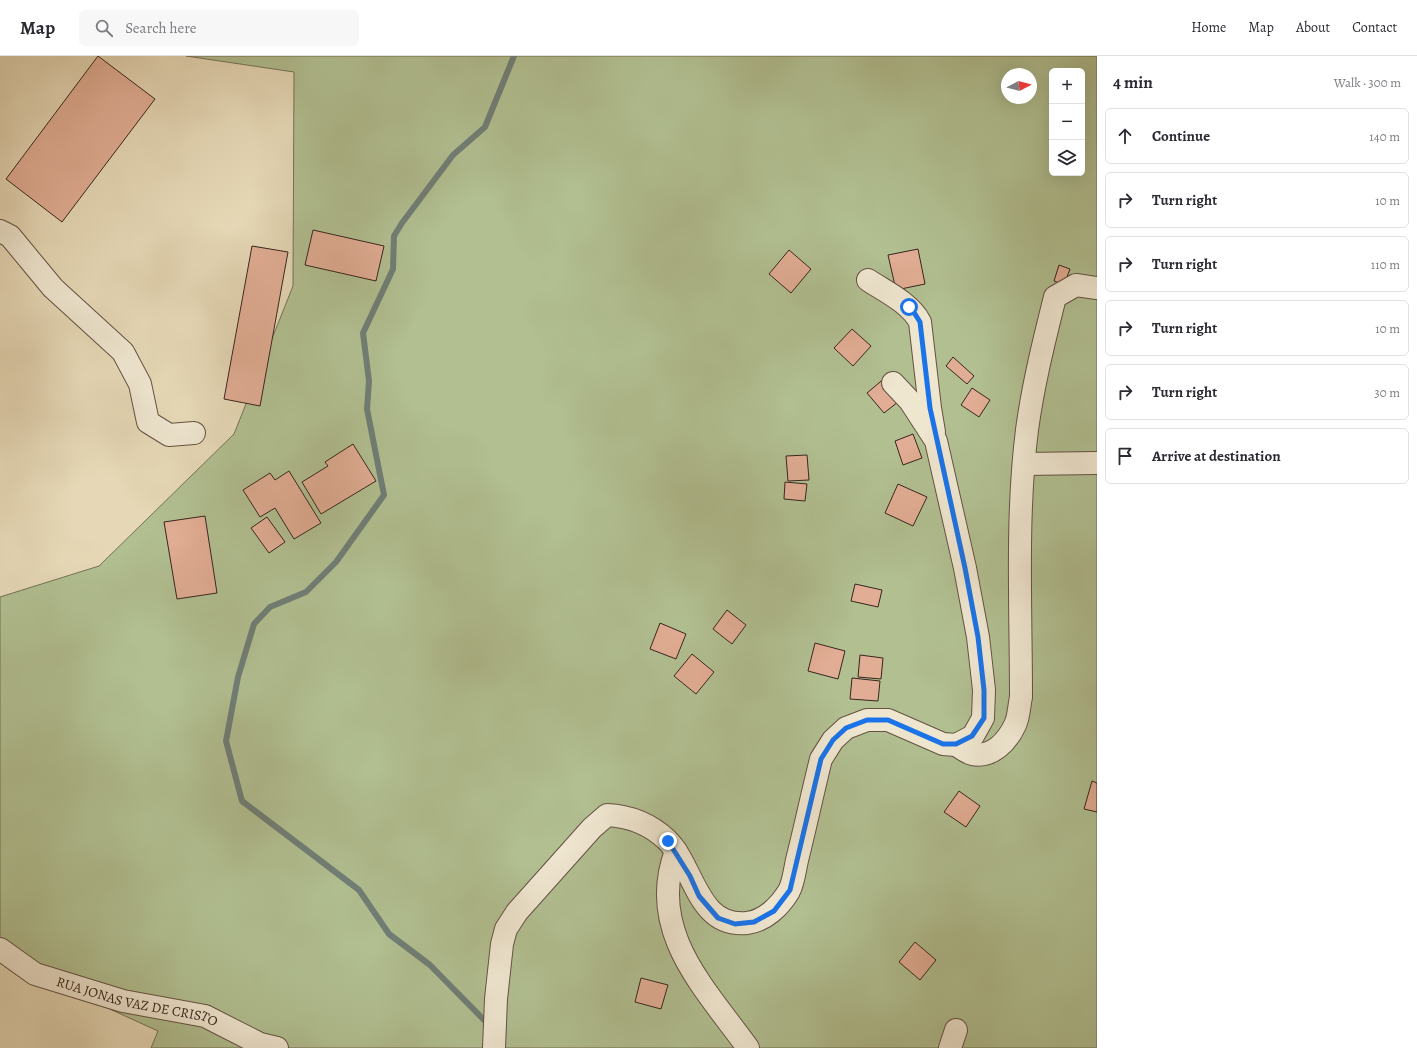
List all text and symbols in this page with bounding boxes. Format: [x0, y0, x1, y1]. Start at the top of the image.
search box [79, 10, 359, 46]
text: Map [20, 15, 55, 41]
icon: search [93, 17, 115, 39]
text: Search here [125, 18, 197, 38]
text: Home [1191, 18, 1226, 37]
text: Map [1248, 18, 1274, 37]
text: About [1296, 18, 1330, 37]
text: Contact [1352, 18, 1397, 37]
north arrow [1001, 68, 1037, 104]
map controls [1049, 68, 1085, 176]
button: + [1049, 68, 1085, 104]
text: 4 min [1113, 71, 1153, 94]
text: Walk · 300 m [1334, 74, 1401, 91]
button: − [1049, 104, 1085, 140]
icon: ahead [1114, 125, 1136, 147]
text: Continue [1152, 126, 1210, 146]
text: 140 m [1369, 128, 1400, 145]
button: layers [1049, 140, 1085, 176]
icon: right [1114, 189, 1136, 211]
text: Turn right [1152, 190, 1217, 210]
text: 10 m [1375, 192, 1400, 209]
icon: right [1114, 253, 1136, 275]
text: Turn right [1152, 254, 1217, 274]
text: 110 m [1371, 256, 1400, 273]
route start [900, 298, 918, 316]
icon: right [1114, 317, 1136, 339]
text: Turn right [1152, 318, 1217, 338]
text: 10 m [1375, 320, 1400, 337]
icon: right [1114, 381, 1136, 403]
text: Turn right [1152, 382, 1217, 402]
text: 30 m [1374, 384, 1400, 401]
icon: arrive [1114, 445, 1136, 467]
text: Arrive at destination [1152, 446, 1281, 466]
route end [659, 832, 677, 850]
street label: RUA JONAS VAZ DE CRISTO [54, 972, 221, 1031]

